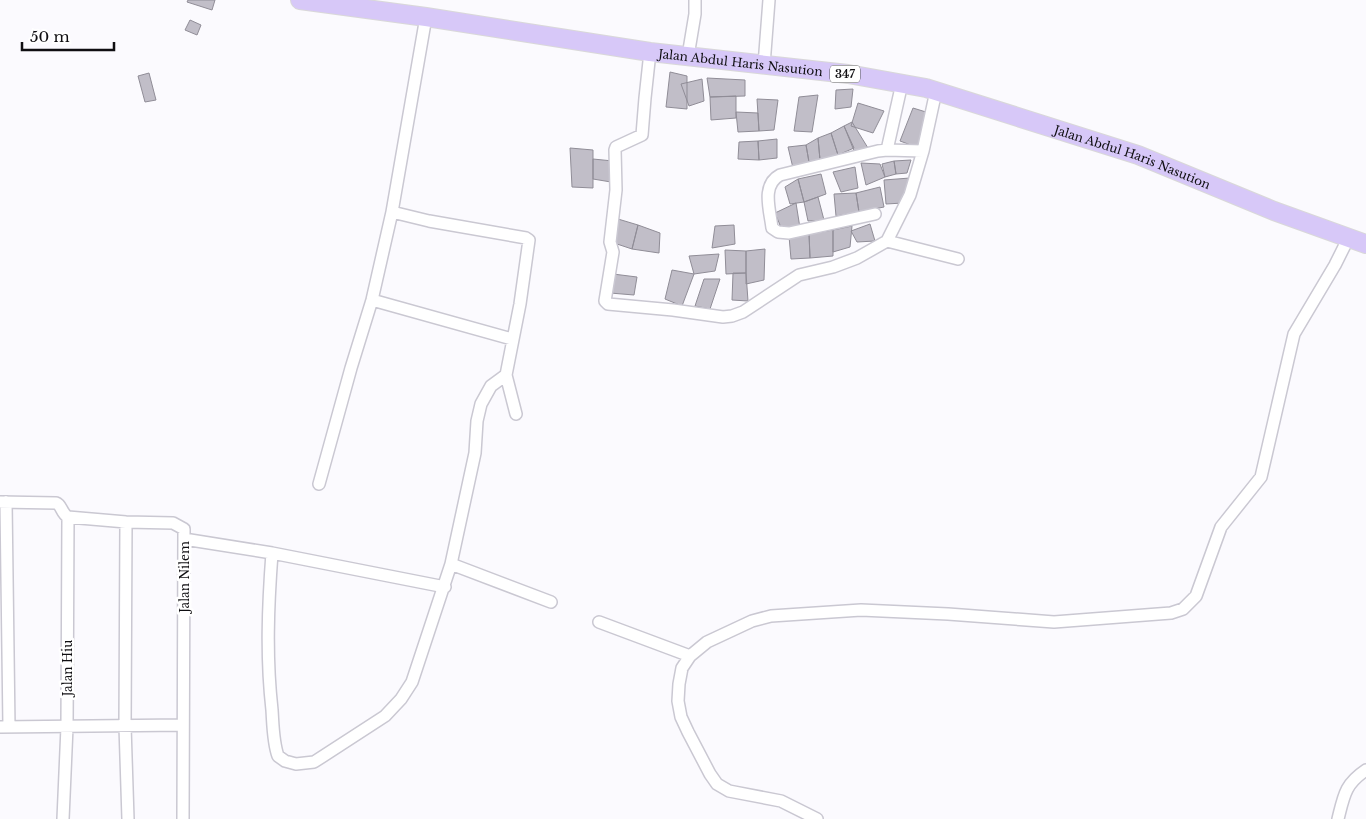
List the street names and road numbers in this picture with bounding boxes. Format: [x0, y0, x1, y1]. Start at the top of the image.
street label: Jalan Abdul Haris Nasution [656, 45, 824, 79]
road number: 347 [830, 66, 860, 82]
street label: Jalan Abdul Haris Nasution [1051, 121, 1213, 192]
street label: Jalan Nilem [177, 541, 192, 615]
street label: Jalan Hiu [60, 640, 75, 698]

